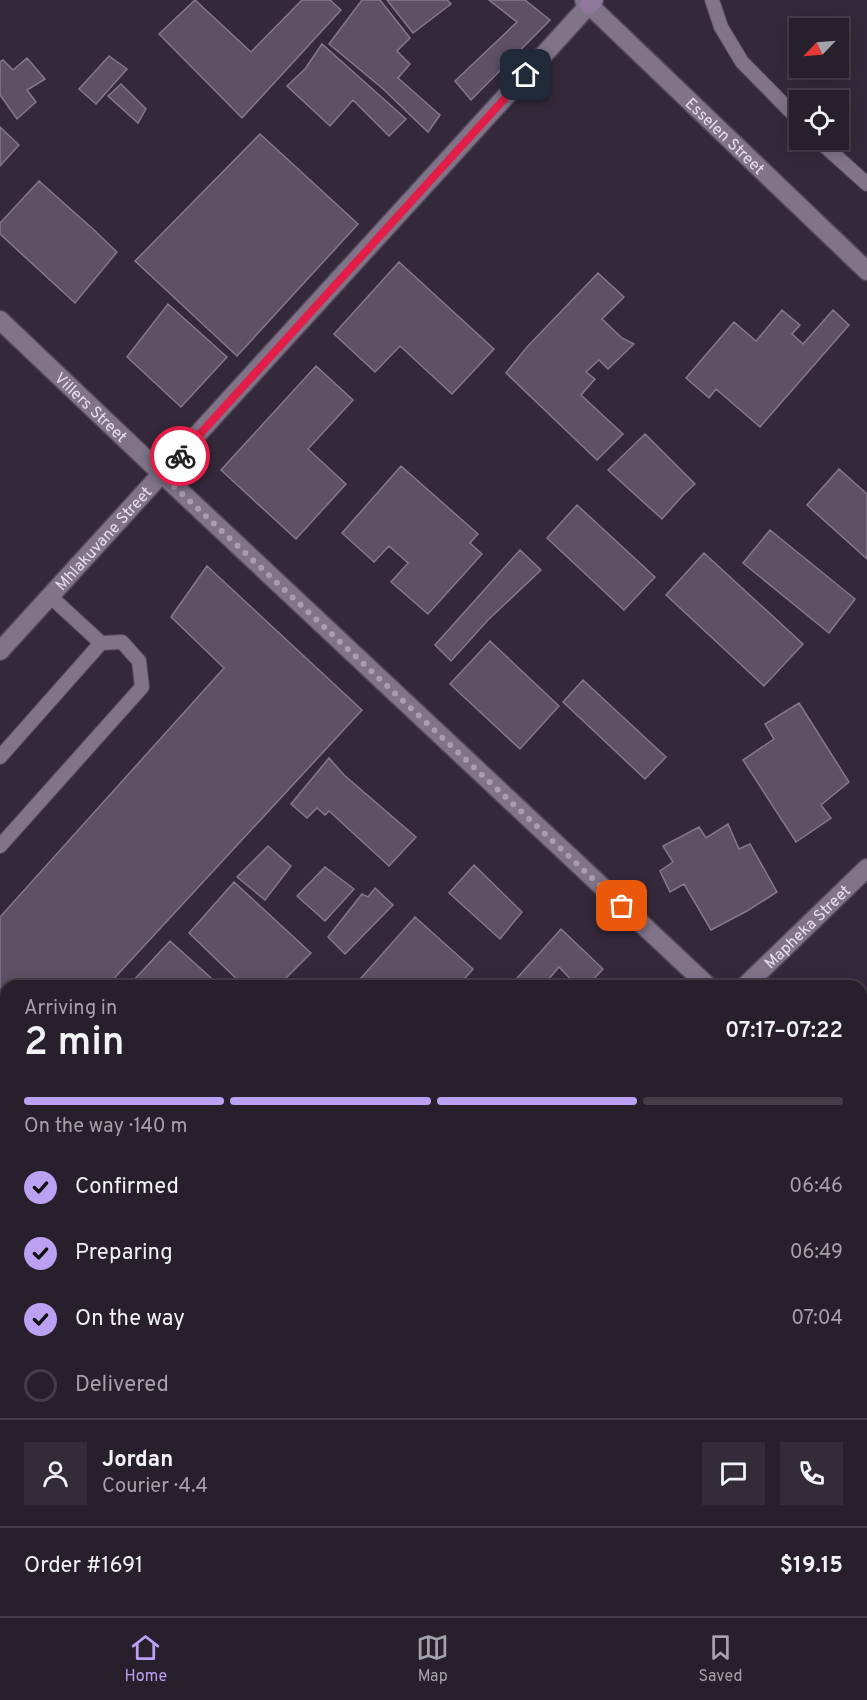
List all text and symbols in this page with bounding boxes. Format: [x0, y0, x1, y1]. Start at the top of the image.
north arrow [789, 18, 849, 78]
map controls [789, 18, 849, 150]
pin [500, 49, 551, 100]
icon: home [509, 58, 542, 91]
button: locate [789, 90, 849, 150]
street label: Esselen Street [680, 94, 768, 180]
street label: Villers Street [49, 369, 131, 448]
courier [150, 426, 210, 486]
icon: bike [164, 440, 197, 473]
street label: Mhlakuvane Street [52, 483, 157, 596]
pin [596, 880, 647, 931]
street label: Mapheka Street [761, 881, 856, 974]
icon: bag [605, 889, 638, 922]
text: Arriving in [24, 996, 117, 1022]
text: 07:17–07:22 [725, 1018, 843, 1045]
text: 2 min [24, 1020, 125, 1069]
text: On the way · 140 m [24, 1114, 187, 1140]
icon: check [24, 1171, 57, 1204]
text: Confirmed [75, 1174, 179, 1201]
text: 06:46 [789, 1174, 843, 1200]
icon: check [24, 1237, 57, 1270]
text: Preparing [75, 1240, 173, 1267]
text: 06:49 [790, 1240, 843, 1266]
icon: check [24, 1303, 57, 1336]
text: On the way [75, 1306, 185, 1333]
text: 07:04 [791, 1306, 843, 1332]
text: Delivered [75, 1372, 169, 1399]
button: person [24, 1442, 87, 1505]
button: chat [702, 1442, 765, 1505]
button: phone [780, 1442, 843, 1505]
text: Jordan [102, 1447, 173, 1474]
text: Courier · 4.4 [102, 1474, 208, 1500]
text: Order #1691 [24, 1553, 143, 1580]
text: $19.15 [780, 1553, 843, 1580]
tab: Home [125, 1631, 167, 1687]
tab: Map [416, 1631, 449, 1687]
tab: Saved [698, 1631, 742, 1687]

